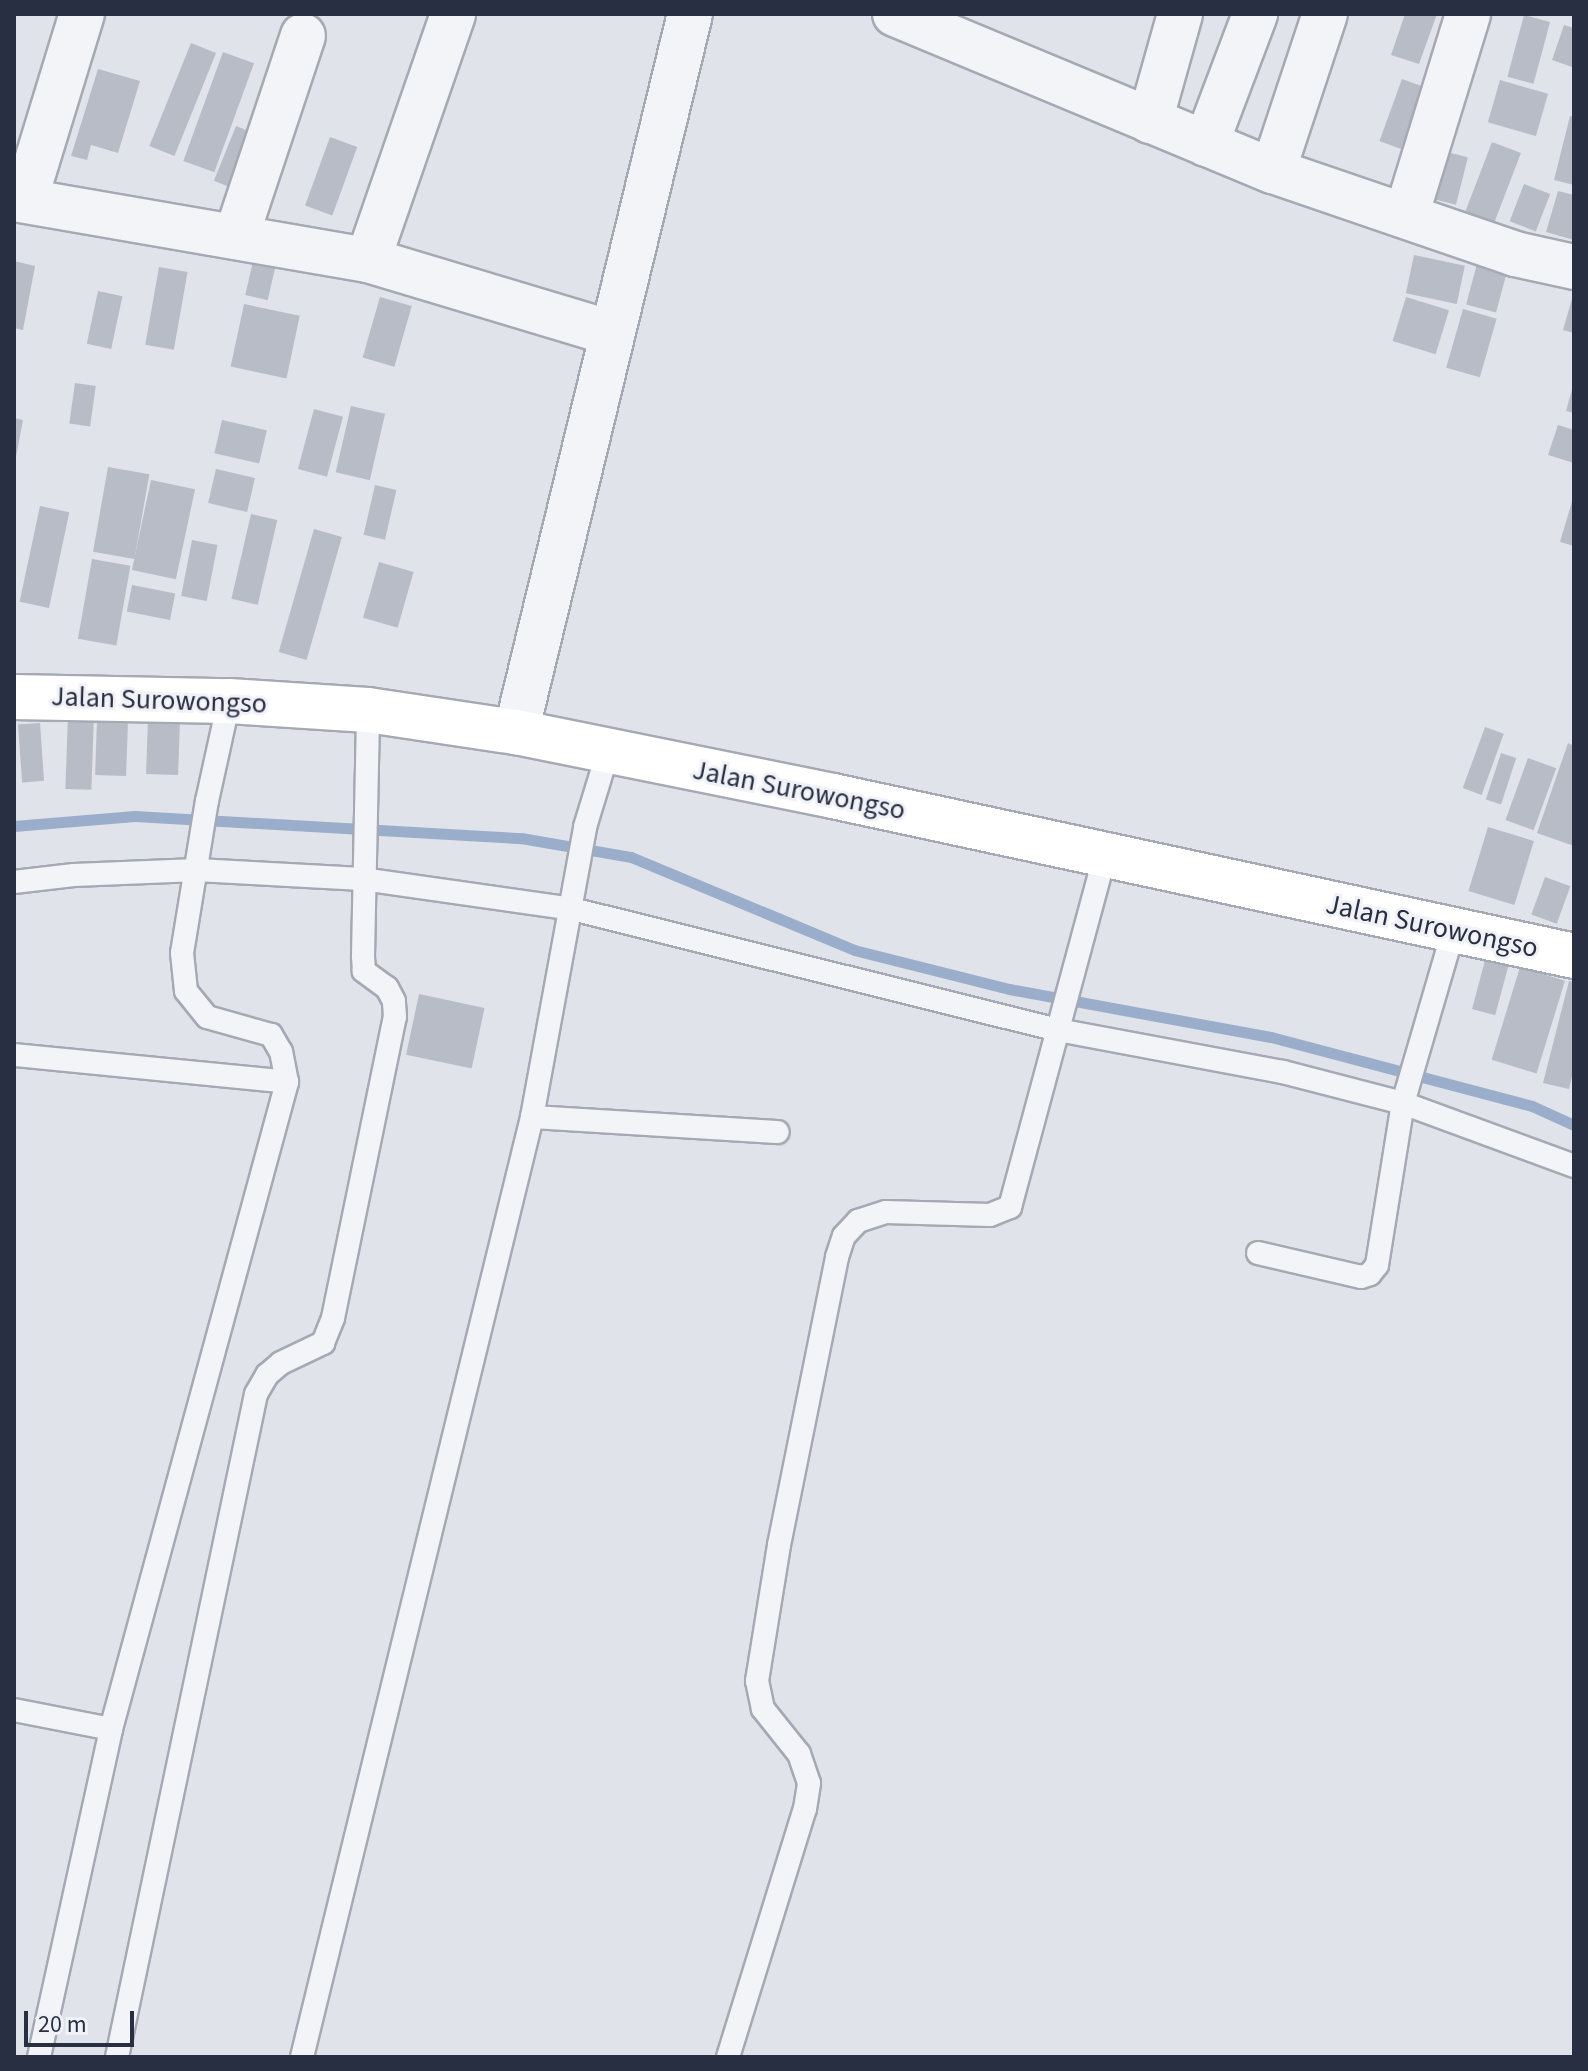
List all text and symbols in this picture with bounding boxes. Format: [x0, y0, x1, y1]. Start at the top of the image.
street label: Jalan Surowongso [51, 679, 267, 721]
street label: Jalan Surowongso [690, 753, 908, 827]
street label: Jalan Surowongso [1323, 887, 1541, 965]
scale bar [28, 1995, 138, 2045]
text: 20 m [38, 2007, 87, 2042]

